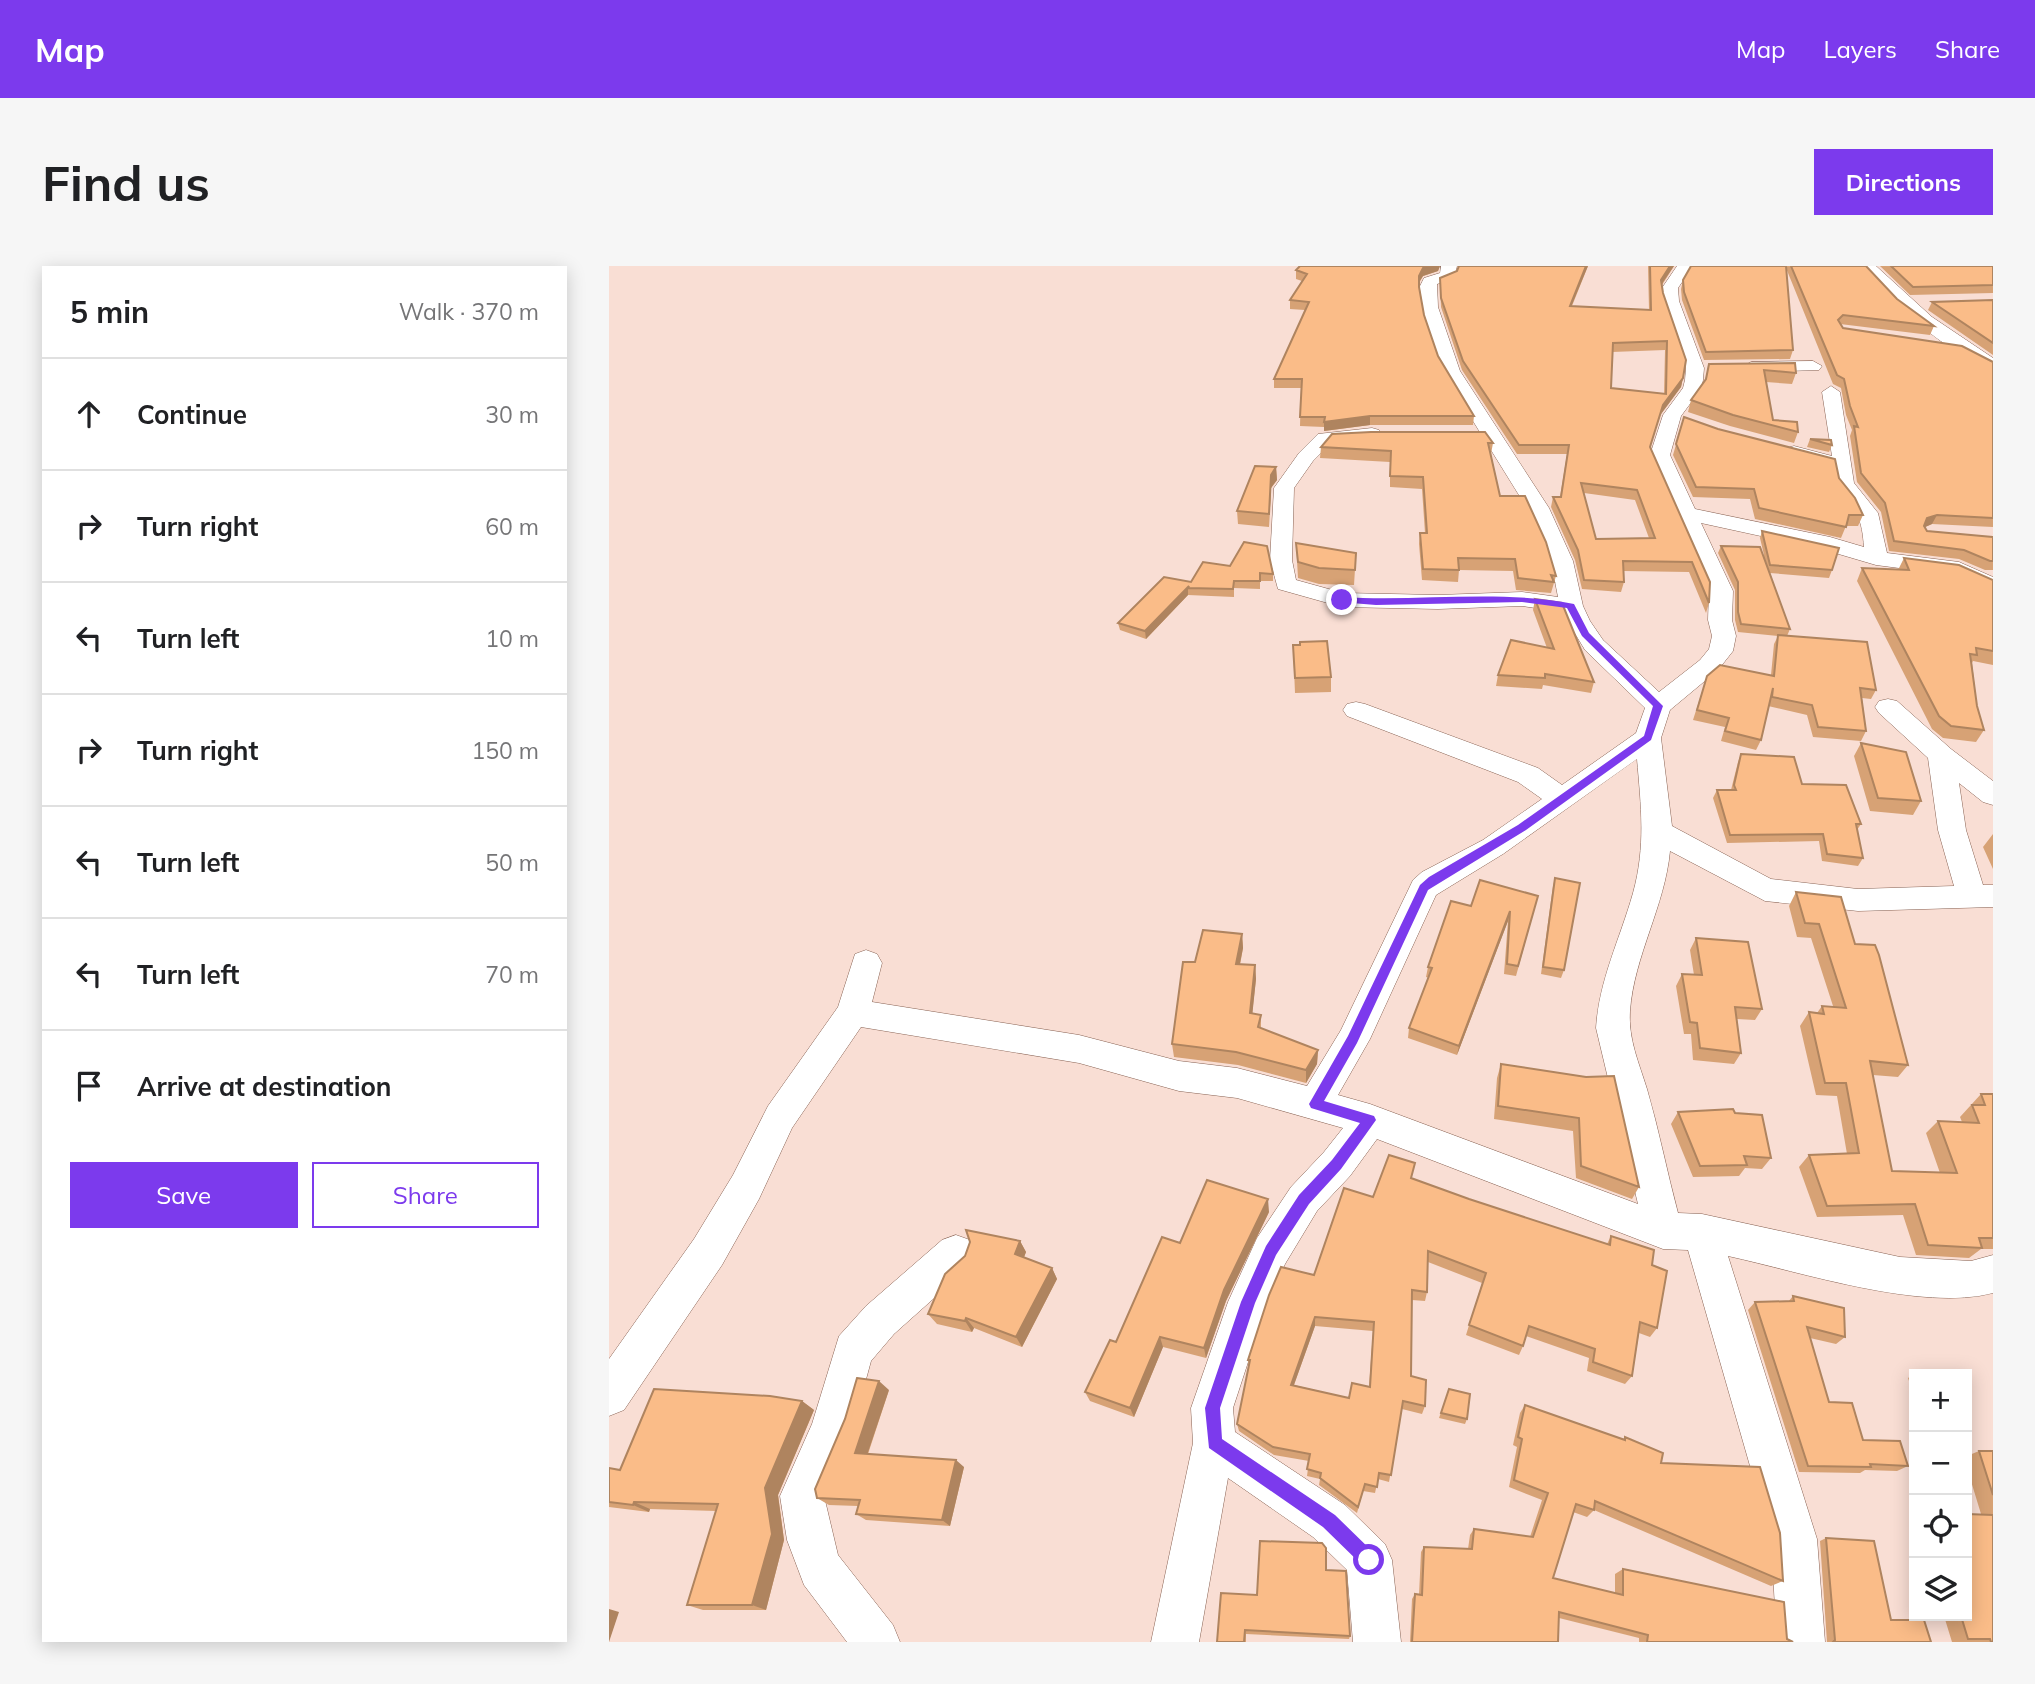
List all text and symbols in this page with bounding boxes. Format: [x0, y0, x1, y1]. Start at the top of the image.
text: Map [35, 29, 105, 70]
text: Map [1736, 34, 1785, 64]
text: Layers [1823, 34, 1897, 64]
text: Share [1935, 34, 2000, 64]
button: Directions [1814, 149, 1993, 215]
text: Find us [42, 152, 210, 213]
text: 5 min [70, 293, 149, 331]
text: Walk · 370 m [399, 297, 539, 326]
icon: ahead [70, 395, 108, 433]
text: Continue [137, 398, 247, 431]
text: 30 m [485, 400, 539, 429]
icon: right [70, 507, 108, 545]
text: Turn right [137, 510, 258, 543]
text: 60 m [485, 512, 539, 541]
route end [1326, 584, 1357, 615]
icon: left [70, 619, 108, 657]
text: Turn left [137, 622, 239, 655]
text: 10 m [485, 624, 539, 653]
icon: right [70, 731, 108, 769]
text: Turn right [137, 734, 258, 767]
text: 150 m [471, 736, 539, 765]
icon: left [70, 843, 108, 881]
text: Turn left [137, 846, 239, 879]
text: 50 m [485, 848, 539, 877]
icon: left [70, 955, 108, 993]
text: Turn left [137, 958, 239, 991]
text: 70 m [485, 960, 539, 989]
icon: arrive [70, 1067, 108, 1105]
text: Arrive at destination [137, 1070, 392, 1103]
button: Save [70, 1162, 298, 1228]
button: Share [312, 1162, 539, 1228]
map controls [1909, 1369, 1972, 1621]
button: + [1909, 1369, 1972, 1432]
button: − [1909, 1432, 1972, 1495]
button: locate [1909, 1495, 1972, 1558]
route start [1353, 1544, 1384, 1575]
button: layers [1909, 1558, 1972, 1621]

